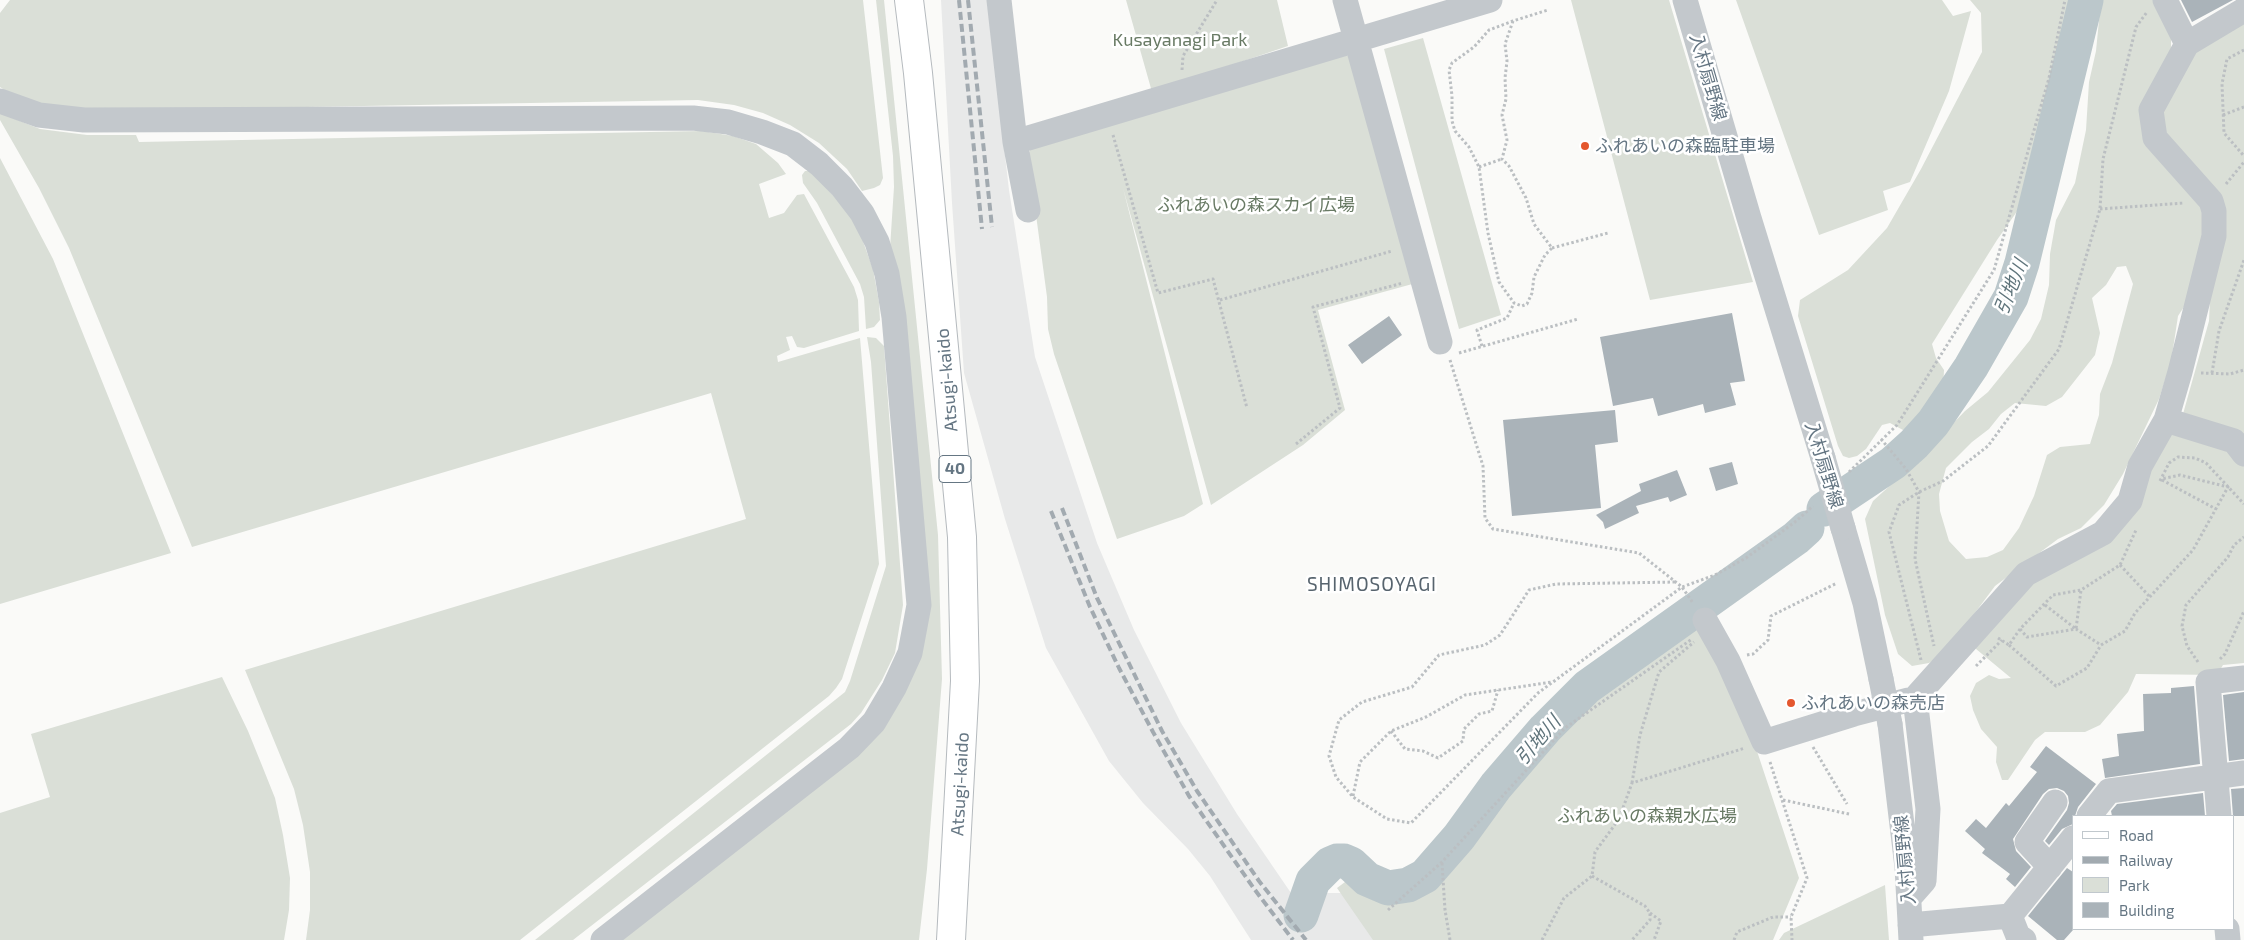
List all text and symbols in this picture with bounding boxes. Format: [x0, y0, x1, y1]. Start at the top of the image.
park label: Kusayanagi Park [1113, 29, 1247, 51]
street label: 入村扇野線 [1685, 31, 1731, 123]
place label: ふれあいの森臨駐車場 [1595, 135, 1775, 157]
marker: ふれあいの森臨駐車場 [1579, 140, 1591, 152]
park label: ふれあいの森スカイ広場 [1157, 194, 1355, 216]
water label: 引地川 [1990, 256, 2032, 318]
street label: Atsugi-kaido [932, 327, 962, 433]
street label: 入村扇野線 [1801, 419, 1847, 511]
road number: 40 [939, 456, 971, 482]
district label: SHIMOSOYAGI [1306, 574, 1438, 596]
place label: ふれあいの森売店 [1801, 692, 1945, 714]
marker: ふれあいの森売店 [1785, 697, 1797, 709]
water label: 引地川 [1511, 711, 1565, 769]
street label: Atsugi-kaido [946, 732, 974, 836]
park label: ふれあいの森親水広場 [1557, 805, 1737, 827]
street label: 入村扇野線 [1890, 814, 1920, 906]
legend [2072, 815, 2234, 930]
text: Road [2119, 826, 2154, 844]
text: Railway [2119, 851, 2173, 869]
text: Park [2119, 876, 2150, 894]
text: Building [2119, 901, 2174, 919]

